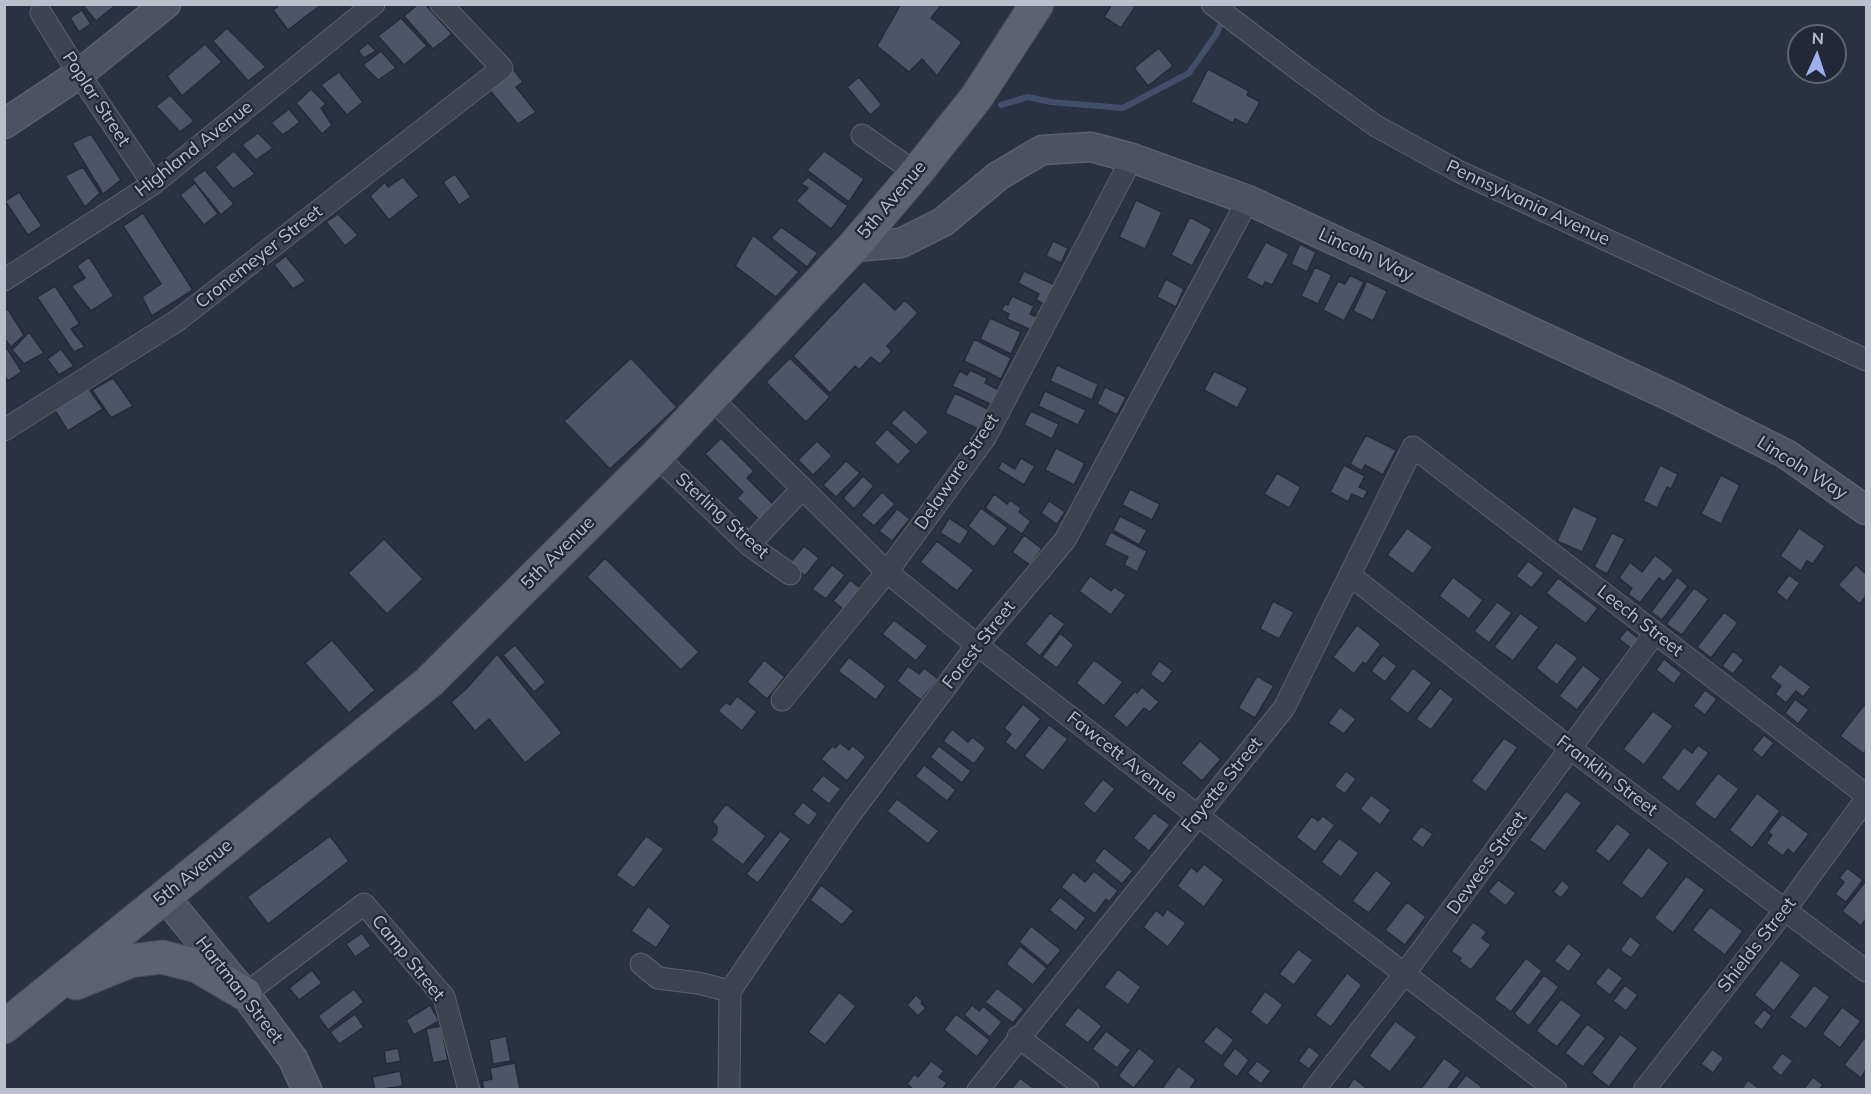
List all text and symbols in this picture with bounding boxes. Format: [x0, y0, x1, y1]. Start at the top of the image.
north arrow [1787, 24, 1847, 84]
text: N [1811, 28, 1824, 48]
street label: Poplar Street [57, 48, 135, 150]
street label: Highland Avenue [131, 96, 257, 202]
street label: Pennsylvania Avenue [1443, 156, 1613, 250]
street label: 5th Avenue [853, 157, 931, 243]
street label: Cronemeyer Street [191, 201, 327, 313]
street label: Lincoln Way [1315, 224, 1417, 286]
street label: Delaware Street [910, 410, 1004, 534]
street label: Lincoln Way [1753, 432, 1851, 504]
street label: Sterling Street [671, 468, 773, 564]
street label: 5th Avenue [517, 512, 599, 594]
street label: Leech Street [1593, 581, 1687, 661]
street label: Forest Street [938, 597, 1020, 693]
street label: Fawcett Avenue [1062, 707, 1182, 807]
street label: Franklin Street [1552, 731, 1662, 821]
street label: Fayette Street [1177, 733, 1267, 837]
street label: Dewees Street [1443, 807, 1531, 919]
street label: 5th Avenue [149, 835, 237, 911]
street label: Shields Street [1713, 893, 1801, 997]
street label: Camp Street [367, 911, 449, 1005]
street label: Hartman Street [191, 932, 287, 1048]

